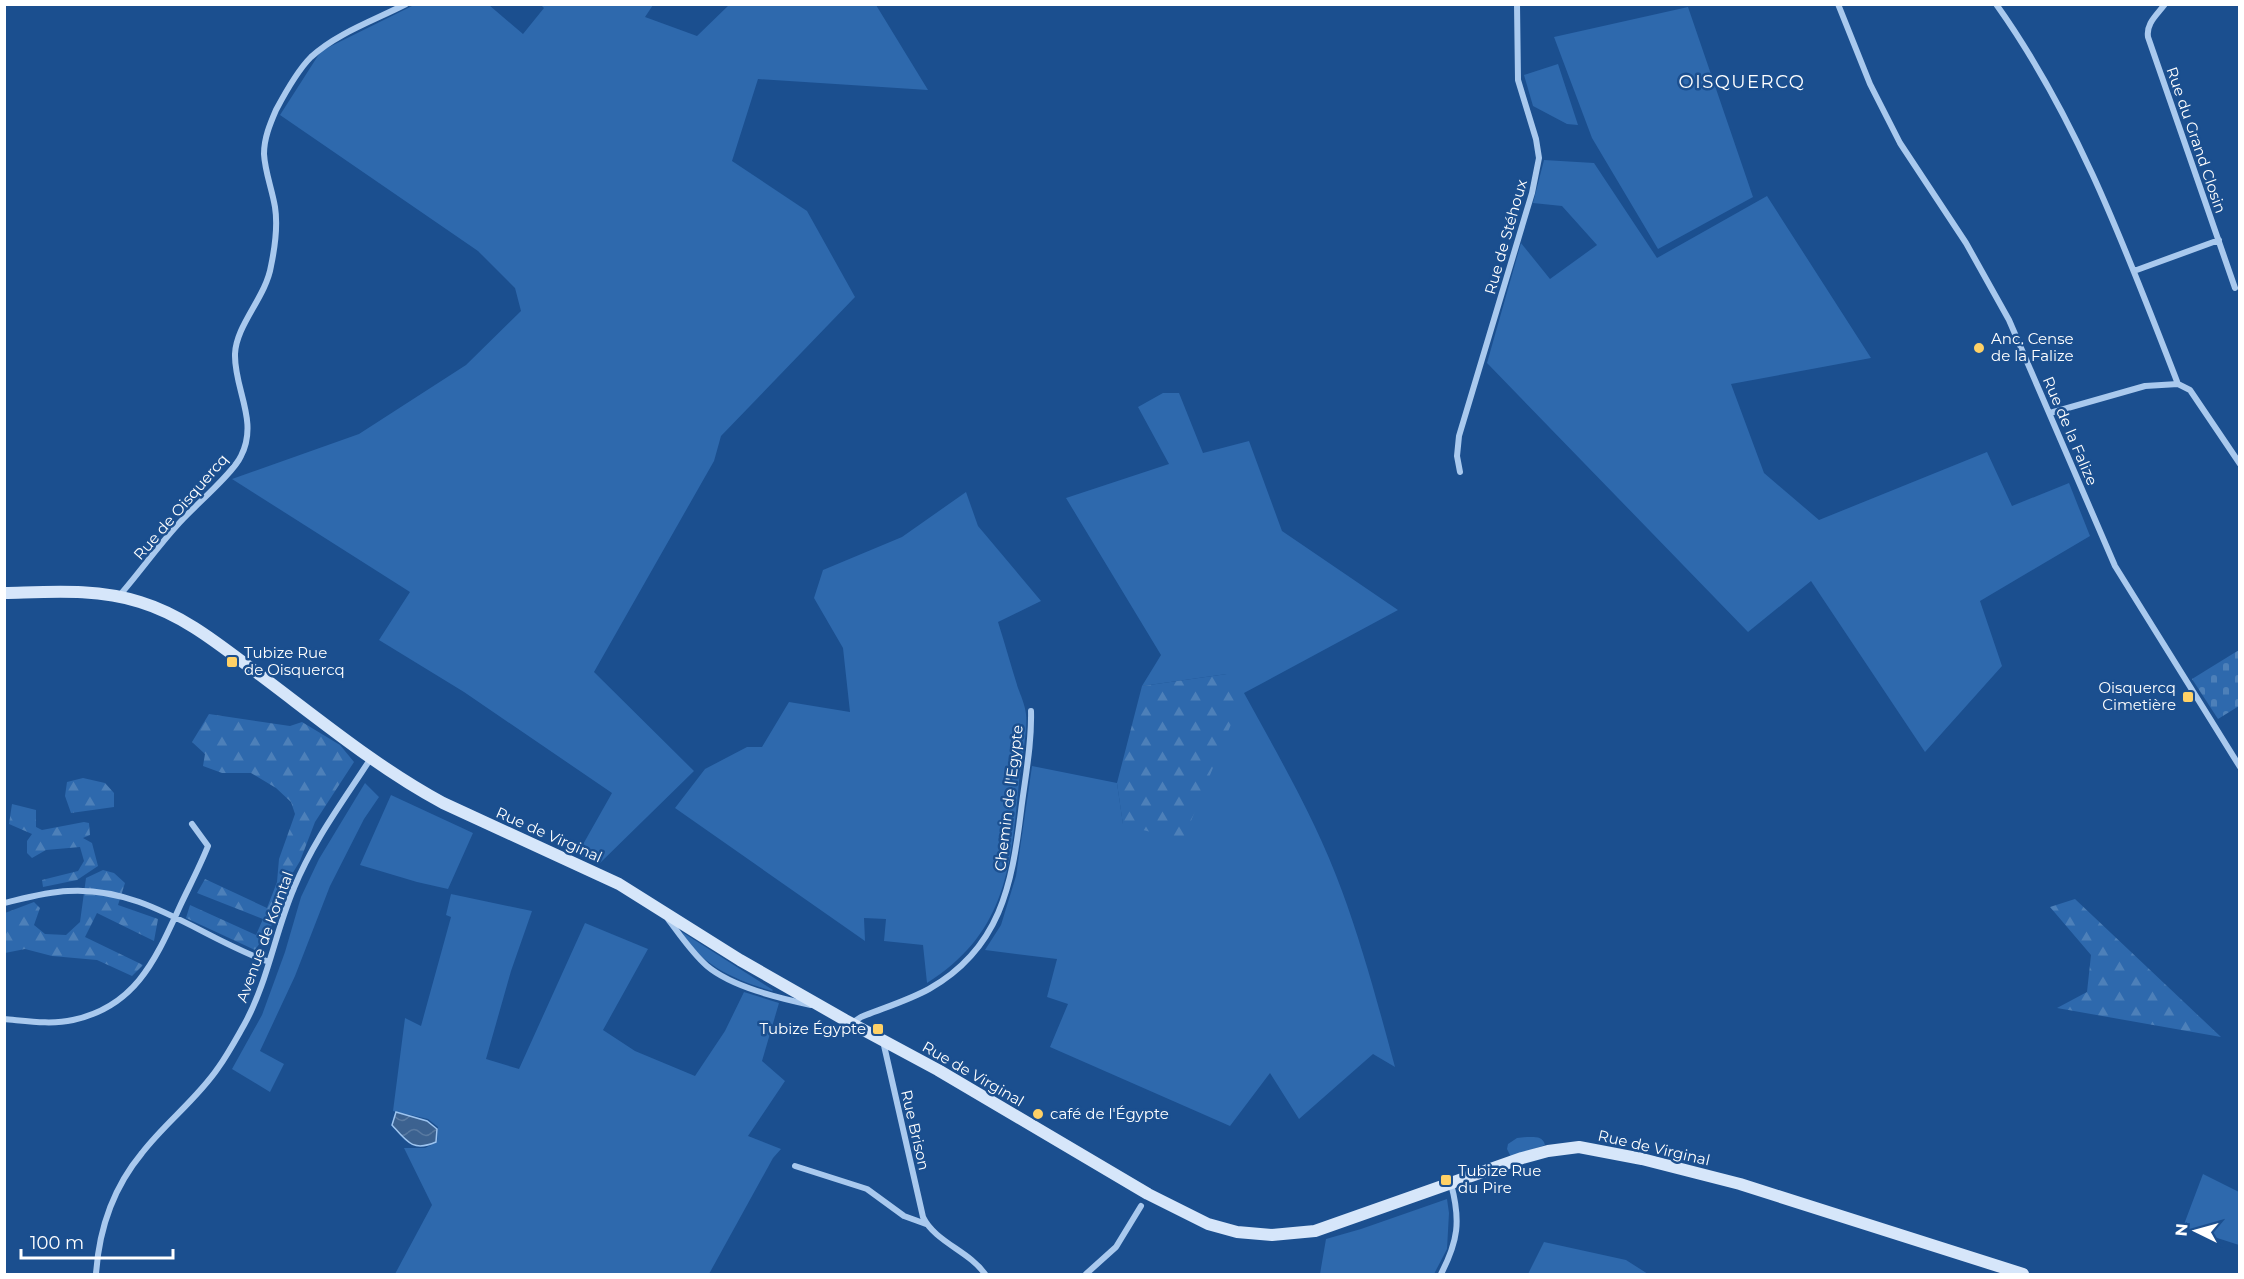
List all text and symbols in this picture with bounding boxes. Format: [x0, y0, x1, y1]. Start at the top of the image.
street label: Rue du Grand Closin [2162, 64, 2230, 216]
district label: OISQUERCQ [1679, 71, 1805, 93]
street label: Rue de Stéhoux [1480, 177, 1531, 297]
place label: Anc. Cense de la Falize [1991, 329, 2074, 365]
marker: Anc. Cense de la Falize [1972, 341, 1986, 355]
street label: Rue de la Falize [2039, 373, 2102, 488]
street label: Rue de Oisquercq [129, 450, 232, 564]
place label: Tubize Rue de Oisquercq [244, 643, 345, 679]
marker: Tubize Rue de Oisquercq [225, 655, 239, 669]
place label: Oisquercq Cimetière [2098, 678, 2176, 714]
marker: Oisquercq Cimetière [2181, 690, 2195, 704]
street label: Chemin de l'Egypte [990, 724, 1027, 872]
street label: Rue de Virginal [493, 803, 605, 867]
street label: Avenue de Korntal [232, 869, 297, 1005]
place label: Tubize Égypte [759, 1019, 866, 1038]
marker: Tubize Égypte [871, 1022, 885, 1036]
street label: Rue de Virginal [919, 1037, 1028, 1110]
street label: Rue Brison [897, 1088, 934, 1172]
place label: café de l'Égypte [1050, 1104, 1169, 1123]
marker: café de l'Égypte [1031, 1107, 1045, 1121]
street label: Rue de Virginal [1596, 1125, 1712, 1170]
place label: Tubize Rue du Pire [1458, 1161, 1541, 1197]
marker: Tubize Rue du Pire [1439, 1173, 1453, 1187]
north arrow [2166, 1201, 2226, 1261]
scale bar [21, 1222, 172, 1260]
text: N [2172, 1222, 2192, 1237]
text: 100 m [30, 1232, 84, 1254]

